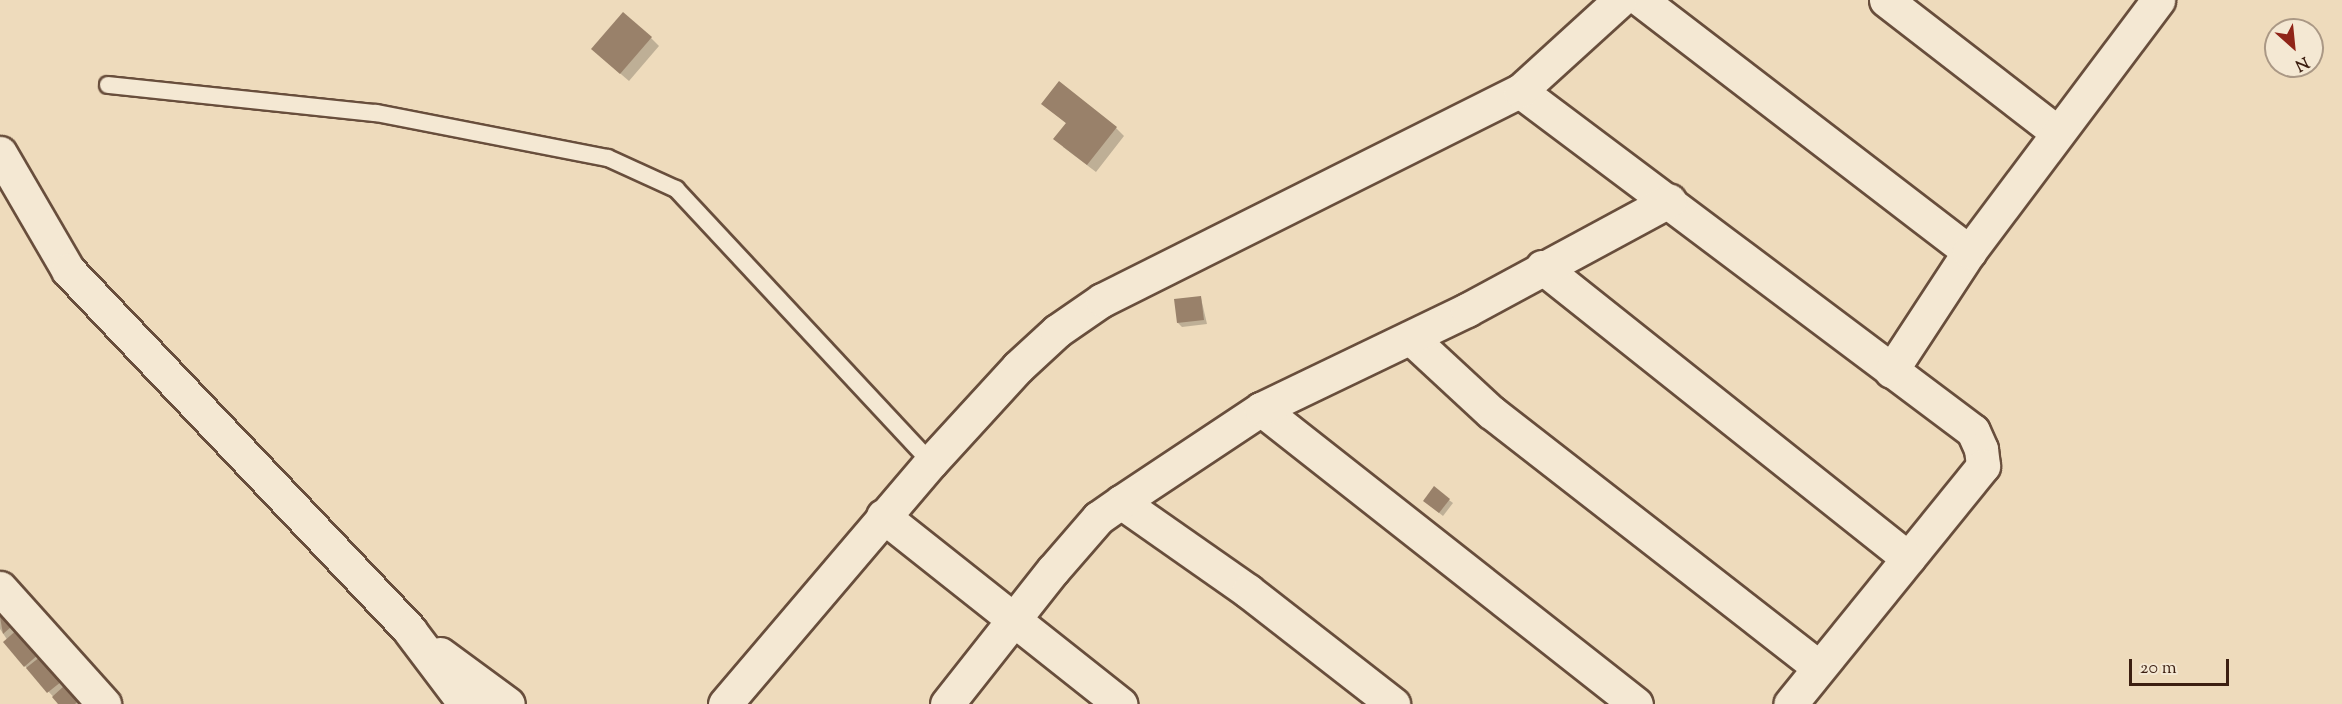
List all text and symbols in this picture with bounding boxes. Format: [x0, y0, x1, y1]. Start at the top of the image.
north arrow [2264, 18, 2324, 78]
text: N [2291, 50, 2312, 76]
scale bar [2132, 647, 2232, 685]
text: 20 m [2140, 656, 2177, 682]

